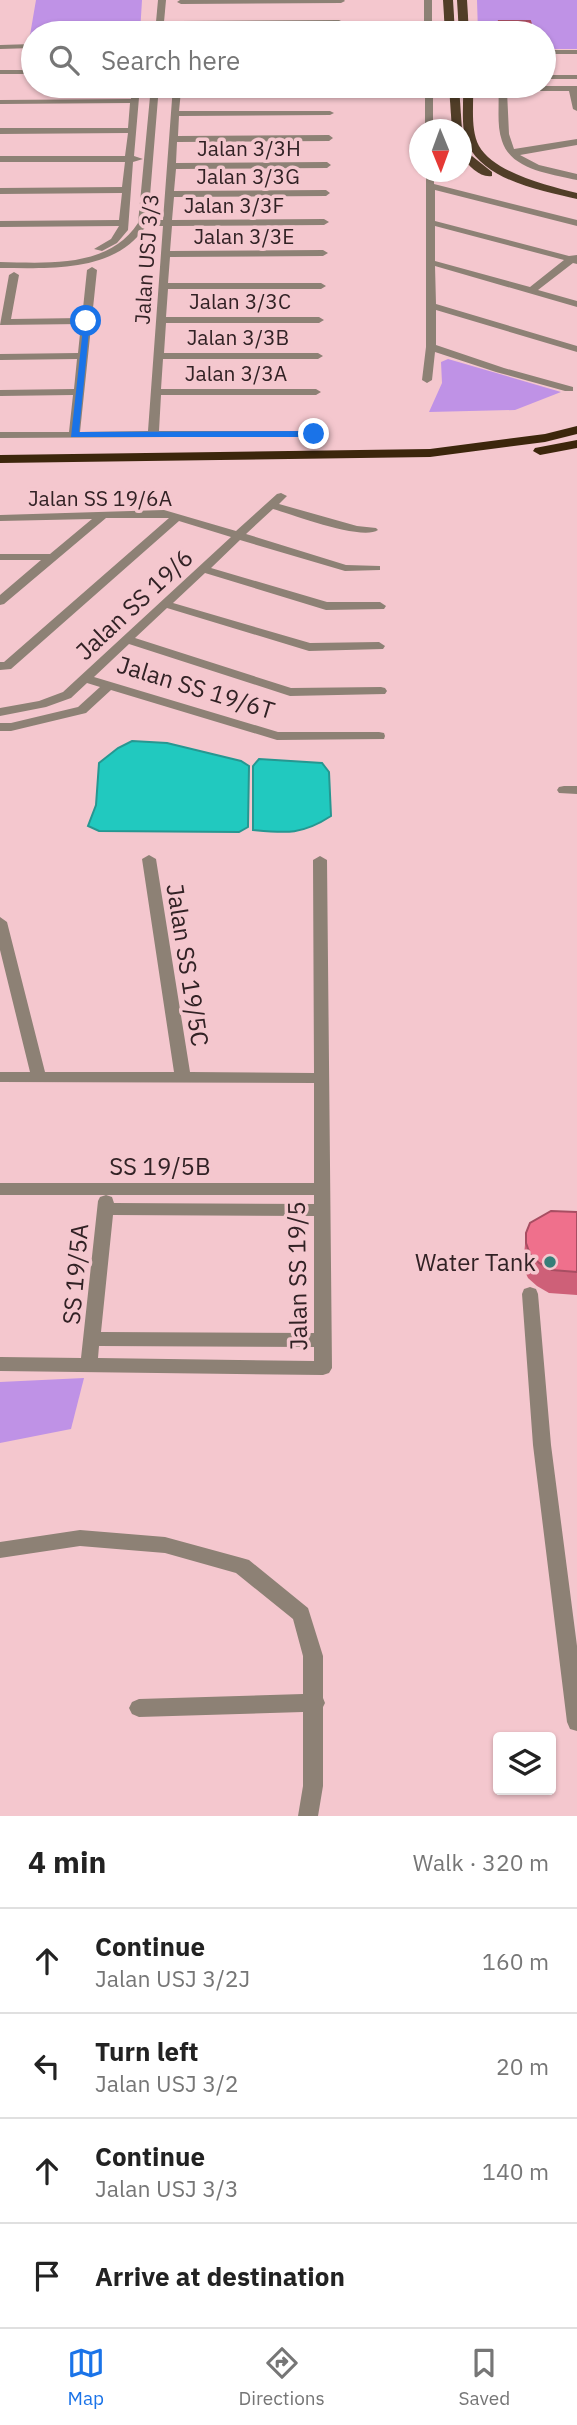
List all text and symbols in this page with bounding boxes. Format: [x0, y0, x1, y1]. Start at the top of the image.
search box [21, 21, 556, 98]
icon: search [45, 41, 83, 79]
text: Search here [101, 43, 240, 77]
north arrow [409, 119, 472, 182]
street label: Jalan 3/3H [197, 134, 301, 162]
street label: Jalan 3/3G [196, 162, 300, 190]
street label: Jalan 3/3F [184, 191, 284, 219]
street label: Jalan USJ 3/3 [127, 193, 165, 325]
street label: Jalan 3/3E [193, 222, 295, 250]
street label: Jalan 3/3C [189, 287, 291, 315]
route start [70, 305, 101, 336]
street label: Jalan 3/3B [187, 323, 289, 351]
street label: Jalan 3/3A [185, 359, 287, 387]
route end [298, 418, 329, 449]
street label: Jalan SS 19/6A [28, 484, 172, 512]
street label: Jalan SS 19/6 [68, 541, 200, 667]
street label: Jalan SS 19/6T [113, 648, 279, 726]
street label: Jalan SS 19/5C [159, 881, 217, 1049]
street label: SS 19/5B [109, 1150, 211, 1182]
street label: Jalan SS 19/5 [280, 1201, 314, 1351]
street label: SS 19/5A [55, 1222, 95, 1326]
place label: Water Tank [415, 1246, 536, 1278]
marker: Water Tank [542, 1254, 558, 1270]
map controls [493, 1732, 556, 1795]
button: layers [493, 1732, 556, 1795]
text: 4 min [28, 1842, 106, 1881]
text: Walk · 320 m [413, 1847, 549, 1877]
text: Continue [95, 1929, 205, 1963]
icon: ahead [28, 1942, 66, 1980]
text: 160 m [482, 1946, 549, 1976]
text: Jalan USJ 3/2J [95, 1963, 250, 1993]
text: Turn left [95, 2034, 198, 2068]
icon: left [28, 2047, 66, 2085]
text: 20 m [496, 2051, 549, 2081]
text: Jalan USJ 3/2 [95, 2068, 239, 2098]
text: Continue [95, 2139, 205, 2173]
icon: ahead [28, 2152, 66, 2190]
text: 140 m [482, 2156, 549, 2186]
text: Jalan USJ 3/3 [95, 2173, 239, 2203]
icon: arrive [28, 2257, 66, 2295]
text: Arrive at destination [95, 2259, 345, 2293]
tab: Map [67, 2344, 105, 2410]
tab: Directions [238, 2344, 325, 2410]
tab: Saved [459, 2344, 510, 2410]

